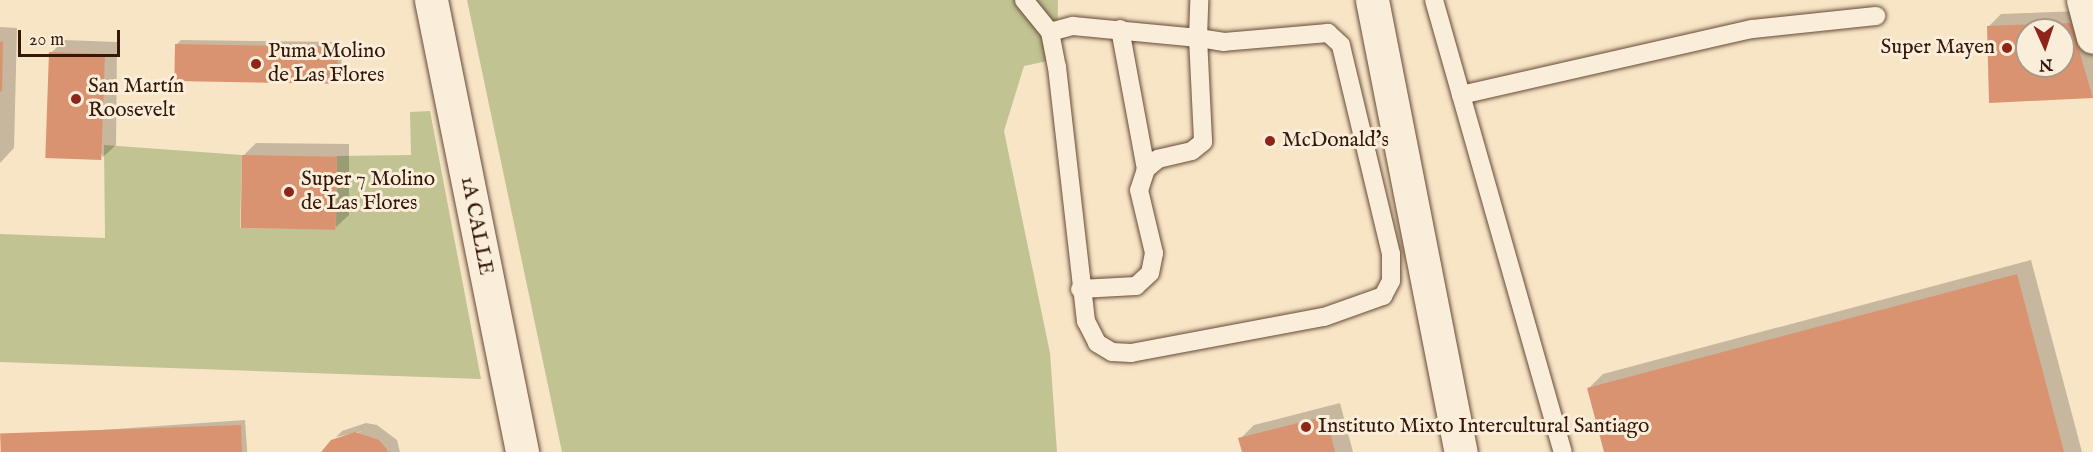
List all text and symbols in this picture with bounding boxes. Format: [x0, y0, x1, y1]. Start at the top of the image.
scale bar [21, 18, 123, 56]
north arrow [2015, 18, 2075, 78]
text: 20 m [29, 29, 64, 52]
place label: Super Mayen [1881, 35, 1995, 61]
place label: Puma Molino de Las Flores [268, 39, 386, 89]
marker: Super Mayen [2000, 41, 2014, 55]
text: N [2038, 54, 2053, 74]
marker: Puma Molino de Las Flores [249, 57, 263, 71]
place label: San Martín Roosevelt [88, 74, 184, 124]
marker: San Martín Roosevelt [69, 92, 83, 106]
place label: McDonald's [1282, 128, 1389, 154]
marker: McDonald's [1263, 134, 1277, 148]
place label: Super 7 Molino de Las Flores [301, 167, 435, 217]
street label: 1A CALLE [454, 174, 498, 278]
marker: Super 7 Molino de Las Flores [282, 185, 296, 199]
place label: Instituto Mixto Intercultural Santiago [1318, 414, 1649, 440]
marker: Instituto Mixto Intercultural Santiago [1299, 420, 1313, 434]

